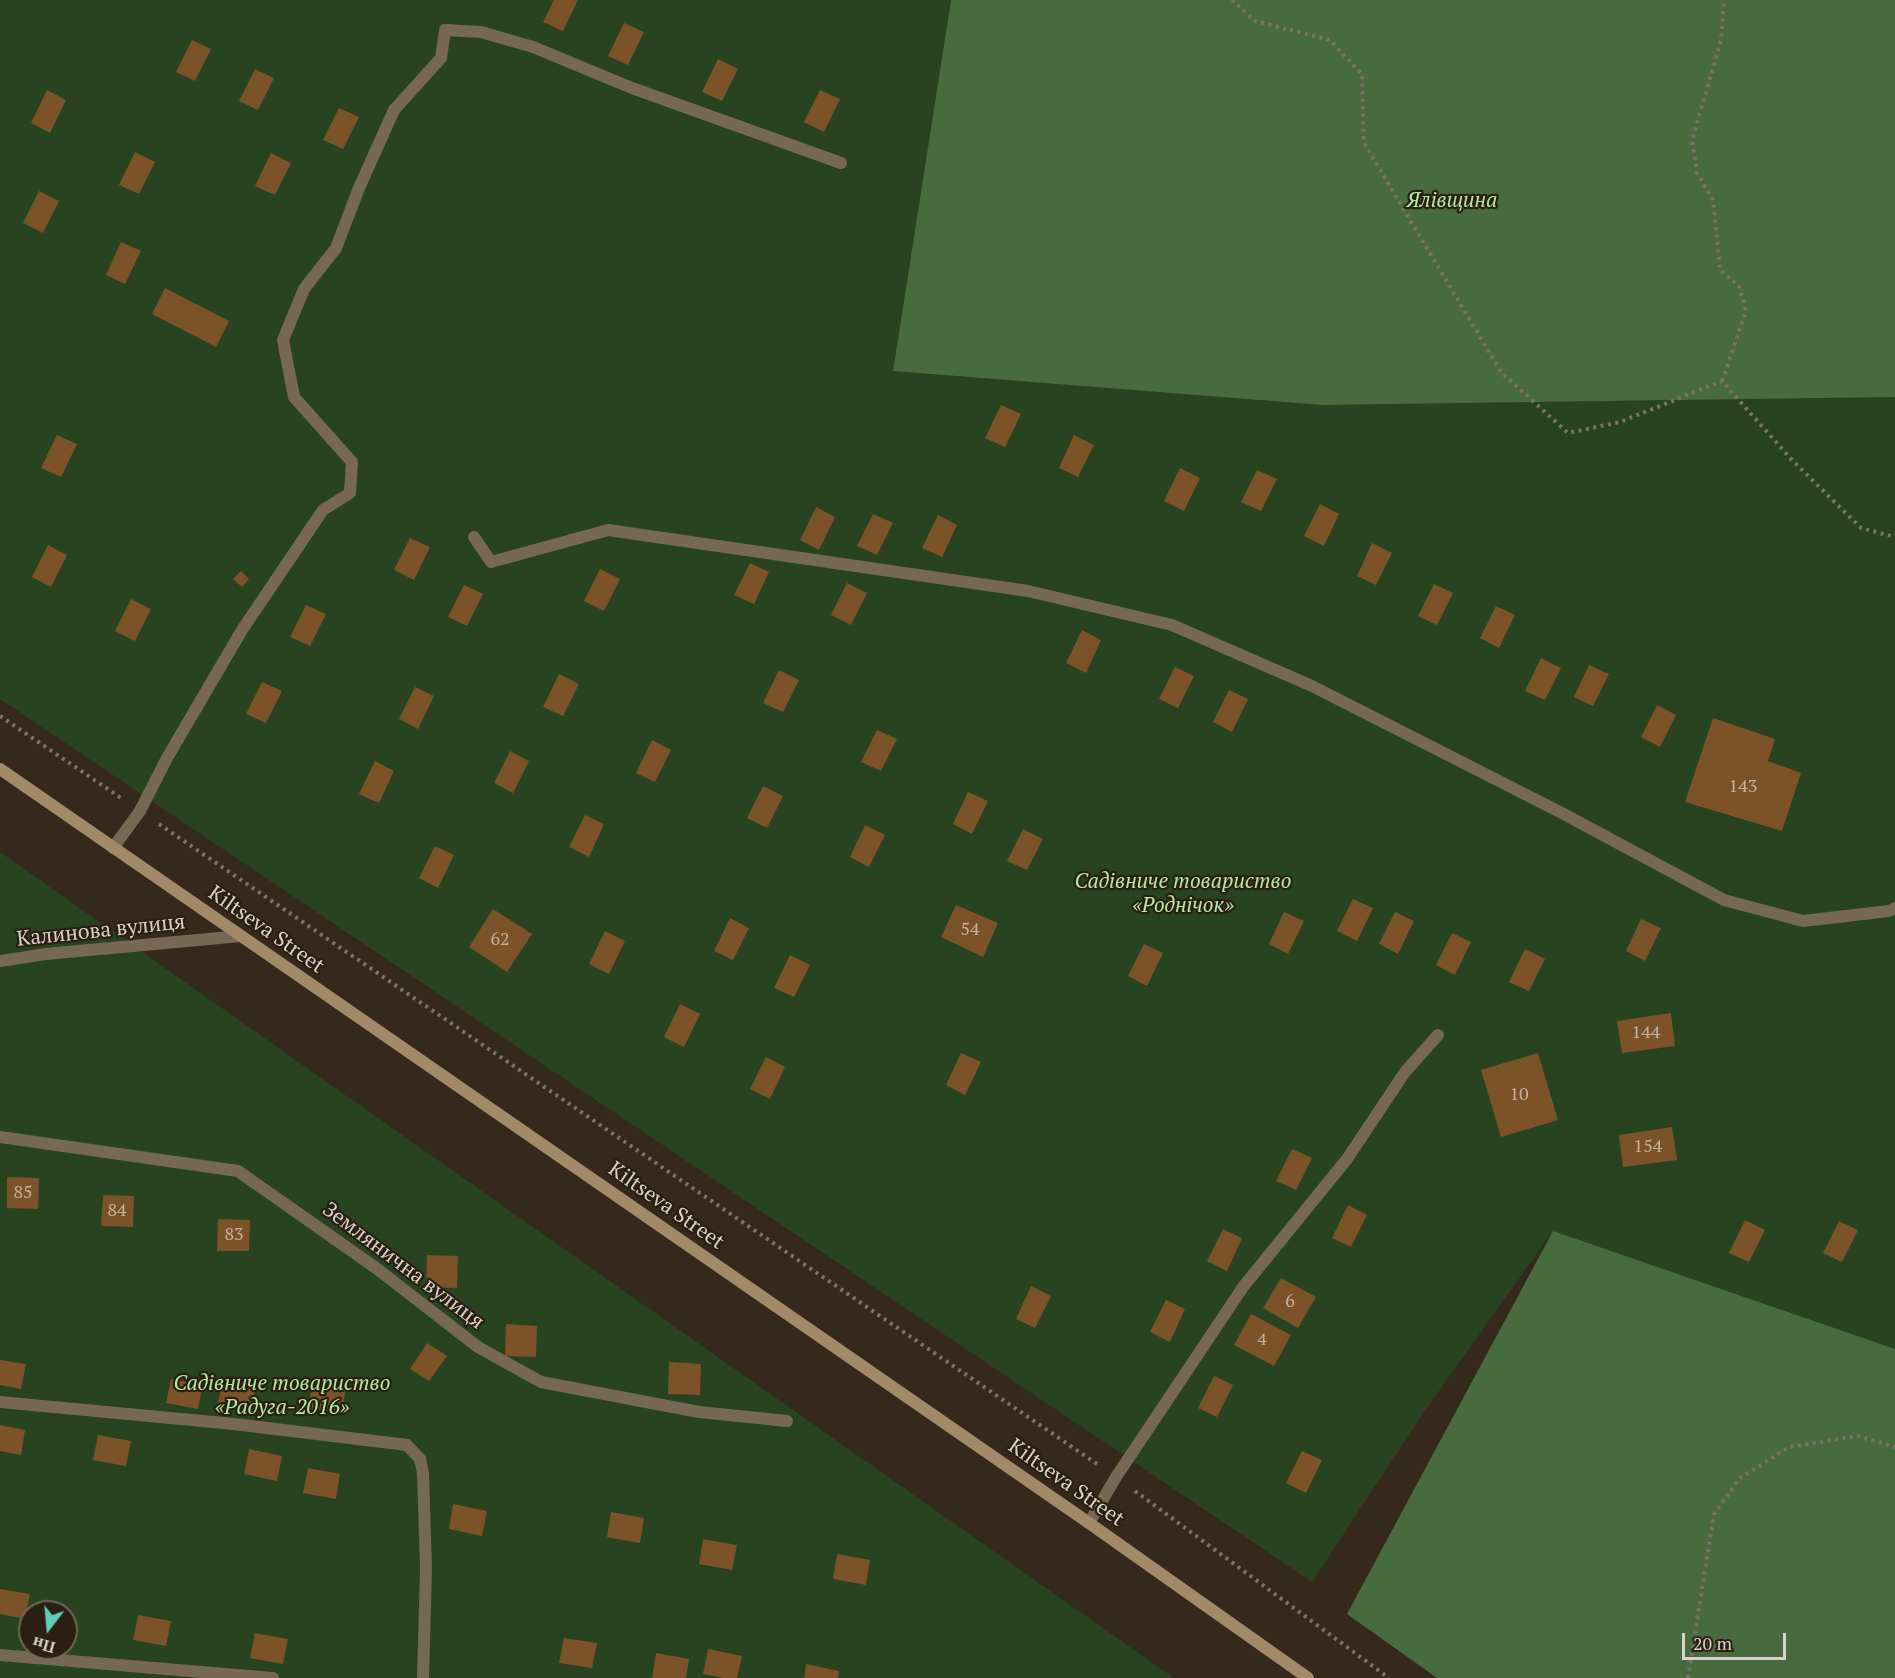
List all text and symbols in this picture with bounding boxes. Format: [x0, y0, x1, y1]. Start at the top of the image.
park label: Ялівщина [1407, 188, 1497, 214]
house number: 143 [1729, 776, 1757, 798]
park label: Садівниче товариство «Роднічок» [1074, 869, 1292, 919]
street label: Kiltseva Street [203, 881, 329, 979]
street label: Калинова вулиця [16, 910, 186, 952]
house number: 54 [960, 919, 980, 941]
house number: 62 [490, 929, 510, 951]
house number: 144 [1632, 1022, 1660, 1044]
house number: 10 [1509, 1084, 1529, 1106]
house number: 154 [1634, 1136, 1662, 1158]
street label: Kiltseva Street [603, 1157, 729, 1255]
house number: 85 [13, 1182, 33, 1204]
street label: Землянична вулиця [317, 1197, 489, 1335]
house number: 84 [107, 1200, 127, 1222]
house number: 83 [224, 1224, 244, 1246]
house number: 6 [1285, 1291, 1295, 1313]
house number: 4 [1257, 1329, 1267, 1351]
park label: Садівниче товариство «Радуга-2016» [173, 1371, 391, 1421]
street label: Kiltseva Street [1003, 1434, 1129, 1532]
north arrow [18, 1600, 78, 1660]
scale bar [1685, 1621, 1788, 1659]
text: 20 m [1693, 1631, 1732, 1655]
text: Пн [30, 1632, 58, 1659]

